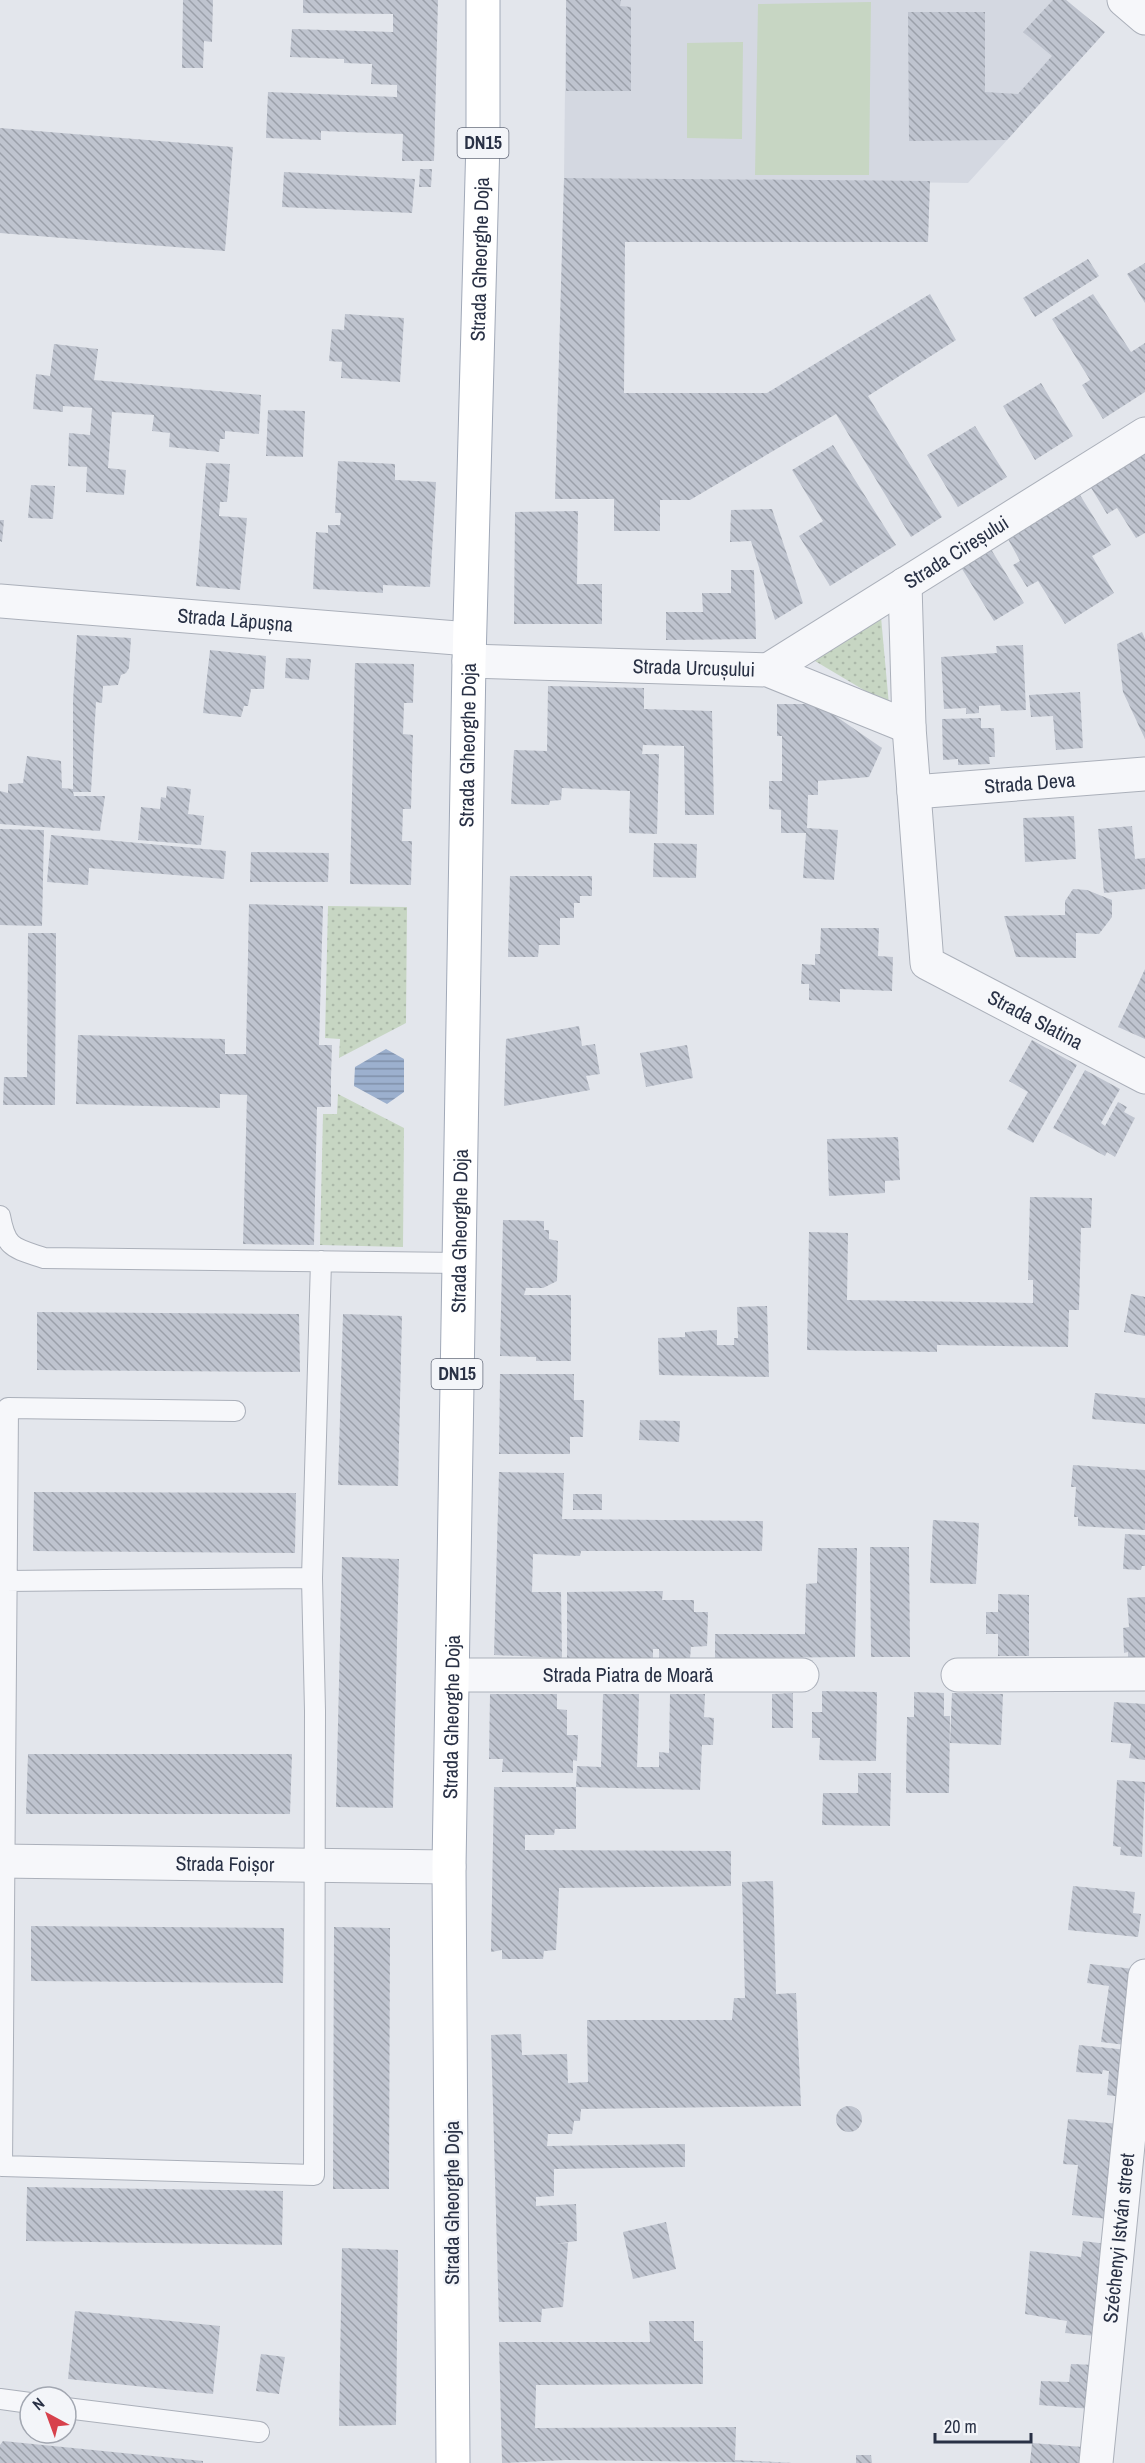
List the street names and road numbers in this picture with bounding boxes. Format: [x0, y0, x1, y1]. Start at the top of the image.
road number: DN15 [458, 128, 508, 158]
street label: Strada Gheorghe Doja [464, 177, 495, 342]
street label: Strada Cireșului [898, 509, 1013, 595]
street label: Strada Lăpușna [176, 601, 294, 638]
street label: Strada Urcușului [632, 652, 755, 683]
street label: Strada Gheorghe Doja [452, 663, 482, 827]
street label: Strada Deva [983, 765, 1076, 799]
street label: Strada Slatina [983, 983, 1088, 1055]
street label: Strada Gheorghe Doja [444, 1149, 474, 1313]
road number: DN15 [432, 1359, 482, 1389]
street label: Strada Gheorghe Doja [436, 1635, 466, 1799]
street label: Strada Piatra de Moară [543, 1661, 713, 1688]
street label: Strada Foișor [175, 1849, 275, 1878]
street label: Strada Gheorghe Doja [438, 2121, 465, 2285]
street label: Széchenyi István street [1096, 2151, 1140, 2324]

